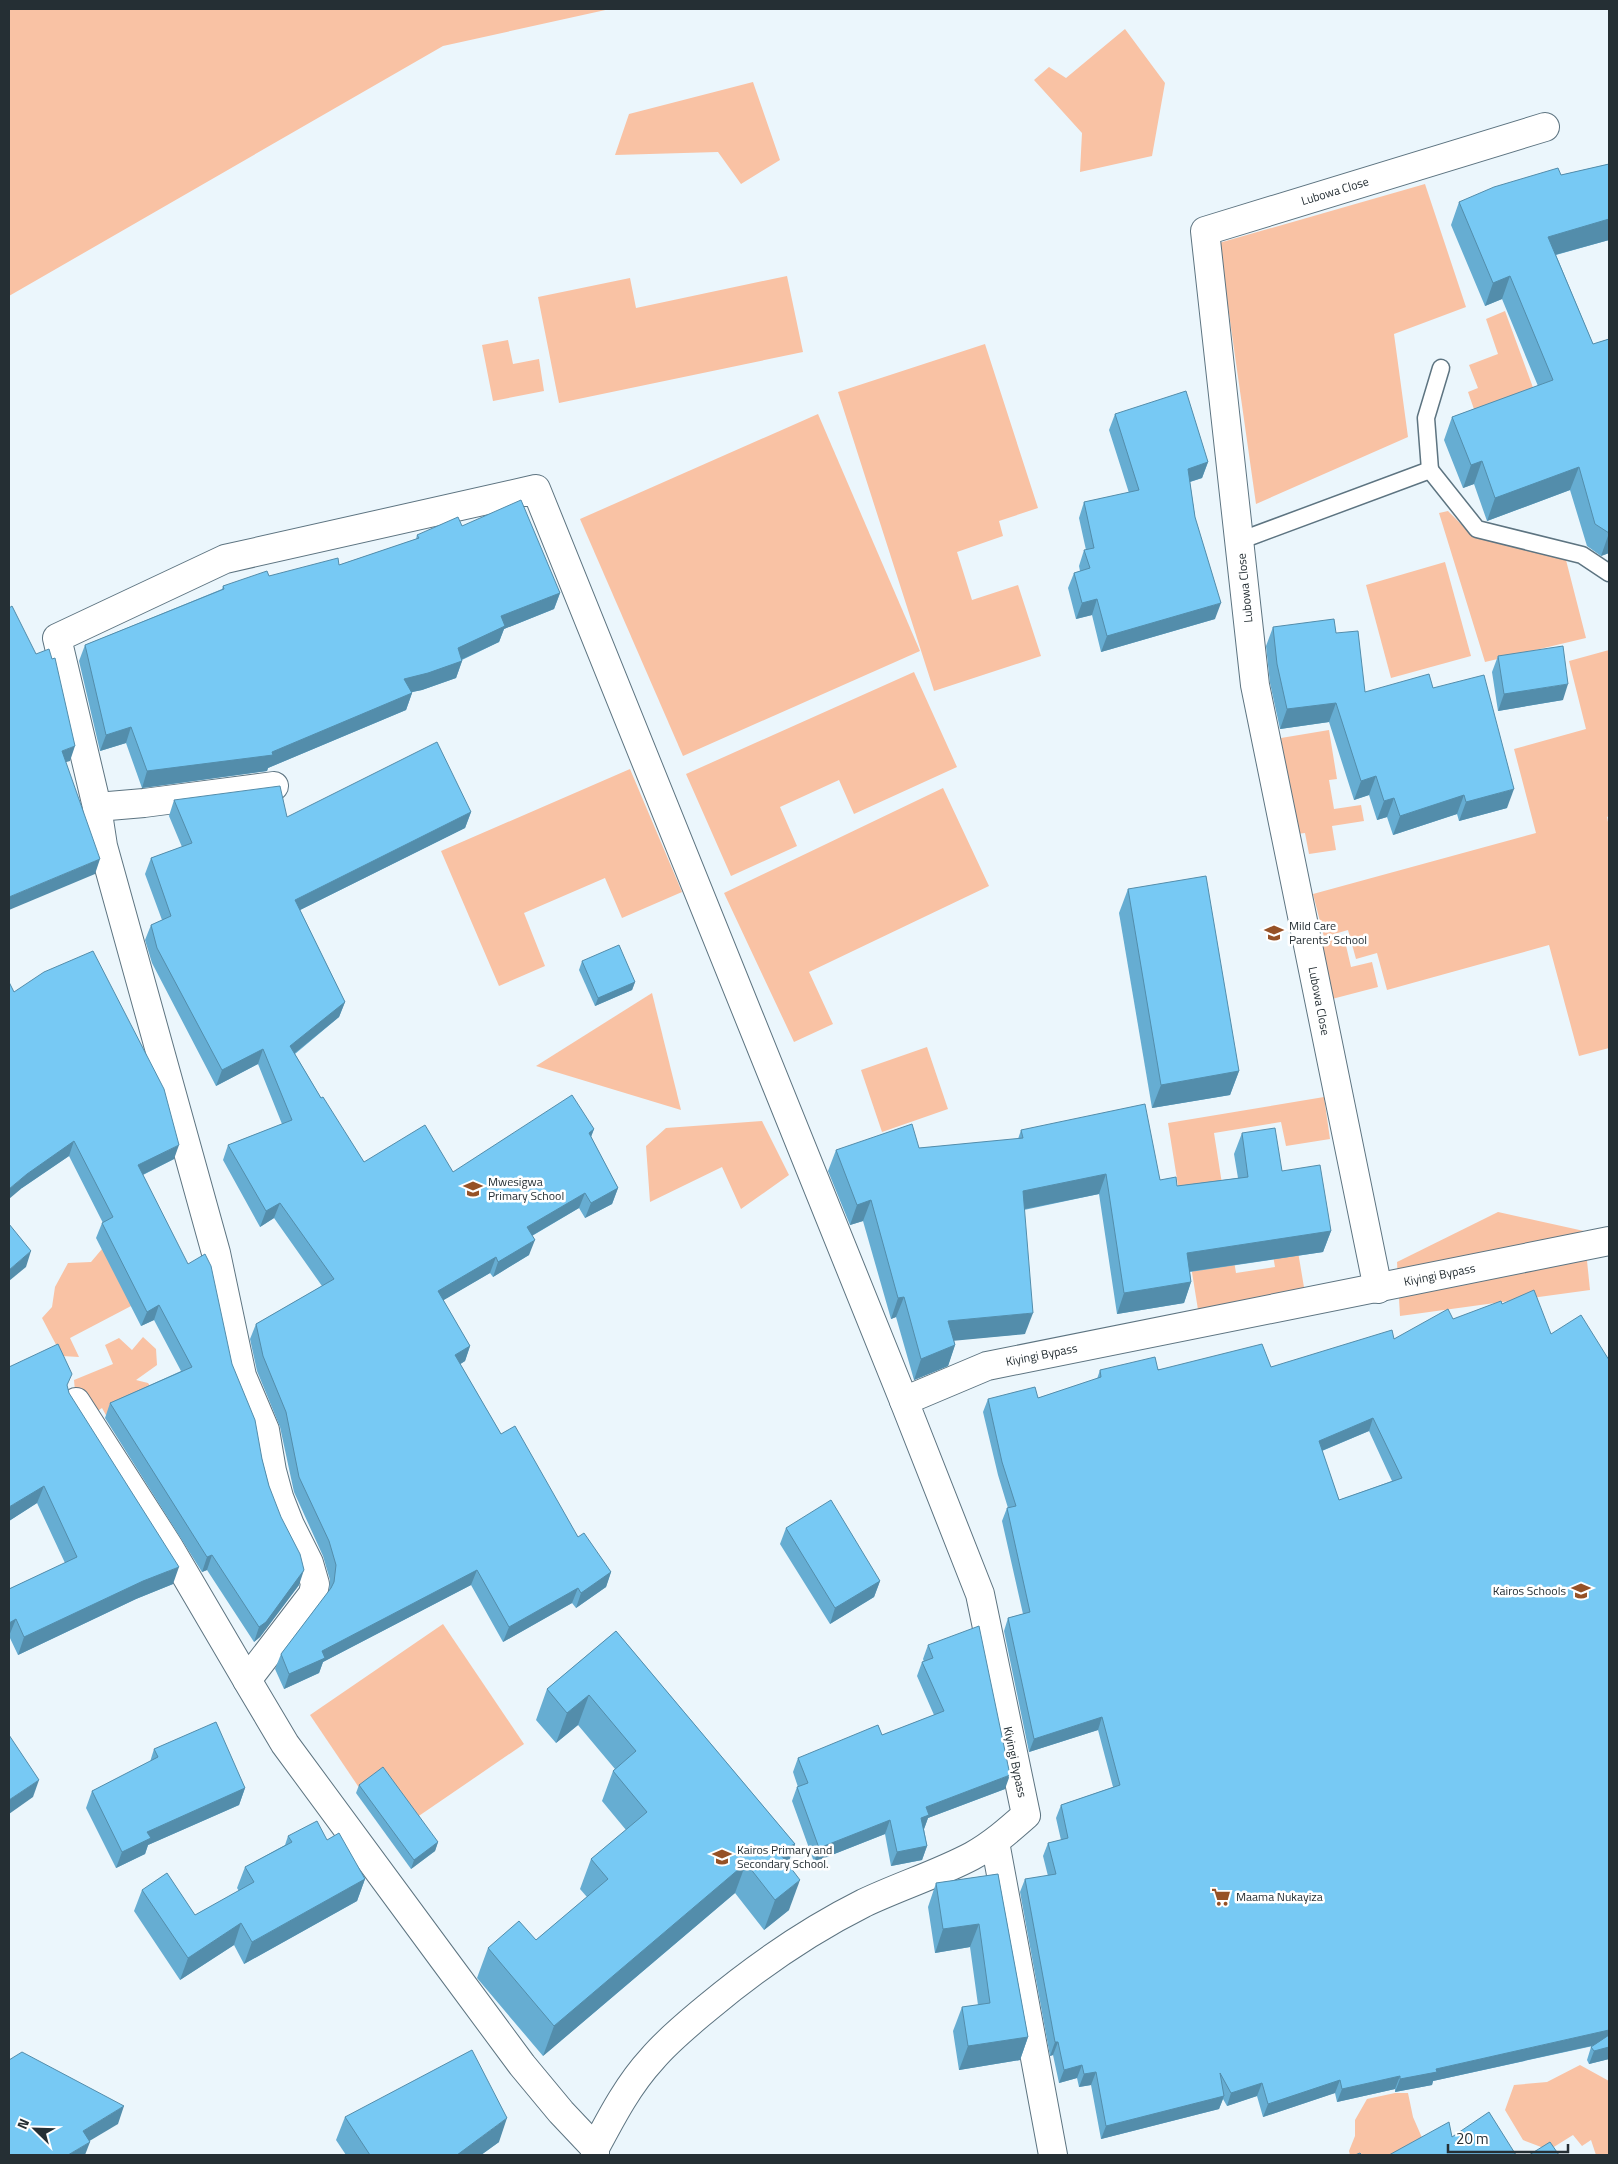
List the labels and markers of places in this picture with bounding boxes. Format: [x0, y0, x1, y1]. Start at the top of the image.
place label: Mild Care Parents' School [1289, 916, 1367, 949]
school or university icon: Mild Care Parents' School [1263, 922, 1285, 944]
place label: Mwesigwa Primary School [488, 1172, 564, 1205]
school or university icon: Mwesigwa Primary School [462, 1178, 484, 1200]
school or university icon: Kairos Schools [1570, 1580, 1592, 1602]
place label: Kairos Schools [1493, 1581, 1566, 1600]
place label: Kairos Primary and Secondary School. [737, 1840, 832, 1873]
school or university icon: Kairos Primary and Secondary School. [711, 1846, 733, 1868]
supermarket icon: Maama Nukayiza [1210, 1886, 1232, 1908]
place label: Maama Nukayiza [1236, 1887, 1323, 1906]

